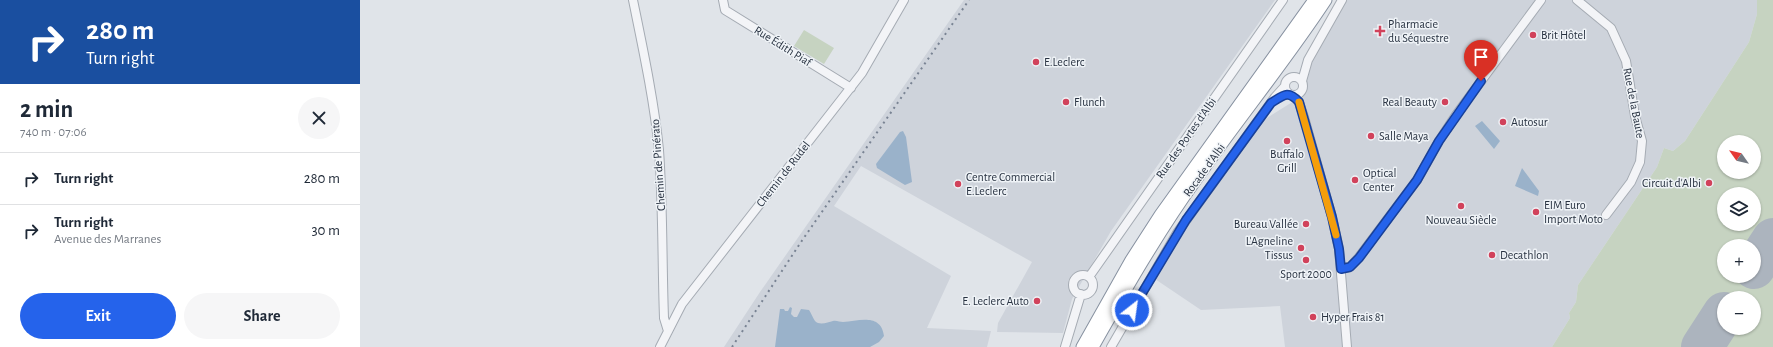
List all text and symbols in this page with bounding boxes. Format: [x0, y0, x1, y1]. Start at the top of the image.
icon: right [20, 16, 72, 68]
text: 280 m [86, 17, 154, 45]
place label: Pharmacie du Séquestre [1388, 18, 1449, 44]
street label: Rue Édith Piaf [752, 23, 815, 69]
marker: Pharmacie du Séquestre [1375, 26, 1385, 36]
place label: Brit Hôtel [1541, 29, 1586, 41]
marker: Brit Hôtel [1528, 30, 1538, 40]
pin [1464, 40, 1498, 81]
icon: arrive [1470, 46, 1492, 68]
text: Turn right [86, 50, 155, 68]
place label: E.Leclerc [1044, 56, 1085, 68]
marker: E.Leclerc [1031, 57, 1041, 67]
street label: Rue de la Baute [1621, 67, 1647, 139]
street label: Rue des Portes d'Albi [1154, 95, 1218, 181]
place label: Flunch [1074, 96, 1105, 108]
place label: Real Beauty [1382, 96, 1437, 109]
button: close [298, 97, 340, 139]
marker: Flunch [1061, 97, 1071, 107]
marker: Real Beauty [1440, 97, 1450, 107]
text: 2 min [20, 98, 73, 122]
place label: Autosur [1511, 116, 1548, 128]
marker: Autosur [1498, 117, 1508, 127]
street label: Chemin de Pinérato [649, 119, 667, 211]
text: 740 m · 07:06 [20, 126, 87, 139]
place label: Salle Maya [1379, 130, 1429, 143]
marker: Salle Maya [1366, 131, 1376, 141]
north arrow [1717, 135, 1761, 179]
map controls [1717, 135, 1761, 335]
marker: Buffalo Grill [1282, 136, 1292, 146]
street label: Chemin de Rudel [754, 139, 812, 209]
street label: Rocade d'Albi [1181, 141, 1227, 199]
place label: Buffalo Grill [1270, 148, 1304, 174]
place label: Optical Center [1363, 167, 1396, 193]
icon: right [20, 168, 42, 190]
text: Turn right [54, 171, 113, 186]
text: 280 m [304, 171, 340, 186]
place label: Centre Commercial E.Leclerc [966, 171, 1055, 197]
marker: Optical Center [1350, 175, 1360, 185]
place label: Circuit d'Albi [1642, 177, 1701, 189]
marker: Circuit d'Albi [1704, 178, 1714, 188]
marker: Centre Commercial E.Leclerc [953, 179, 963, 189]
button: layers [1717, 187, 1761, 231]
place label: EIM Euro Import Moto [1544, 199, 1603, 225]
marker: Nouveau Siècle [1456, 201, 1466, 211]
marker: EIM Euro Import Moto [1531, 207, 1541, 217]
place label: Nouveau Siècle [1425, 214, 1497, 226]
text: Turn right [54, 215, 113, 230]
place label: Bureau Vallée [1234, 218, 1298, 230]
marker: Bureau Vallée [1301, 219, 1311, 229]
icon: right [20, 220, 42, 242]
text: 30 m [311, 223, 340, 238]
text: Avenue des Marranes [54, 233, 161, 246]
place label: L'Agneline Tissus [1246, 235, 1293, 261]
button: + [1717, 239, 1761, 283]
marker: L'Agneline Tissus [1296, 243, 1306, 253]
place label: Decathlon [1500, 249, 1548, 261]
marker: Decathlon [1487, 250, 1497, 260]
marker: Sport 2000 [1301, 255, 1311, 265]
place label: Sport 2000 [1280, 268, 1332, 280]
position arrow [1111, 289, 1153, 331]
button: − [1717, 291, 1761, 335]
button: Exit [20, 293, 176, 339]
button: Share [184, 293, 340, 339]
place label: E. Leclerc Auto [962, 295, 1029, 307]
marker: E. Leclerc Auto [1032, 296, 1042, 306]
place label: Hyper Frais 81 [1321, 311, 1385, 324]
marker: Hyper Frais 81 [1308, 312, 1318, 322]

